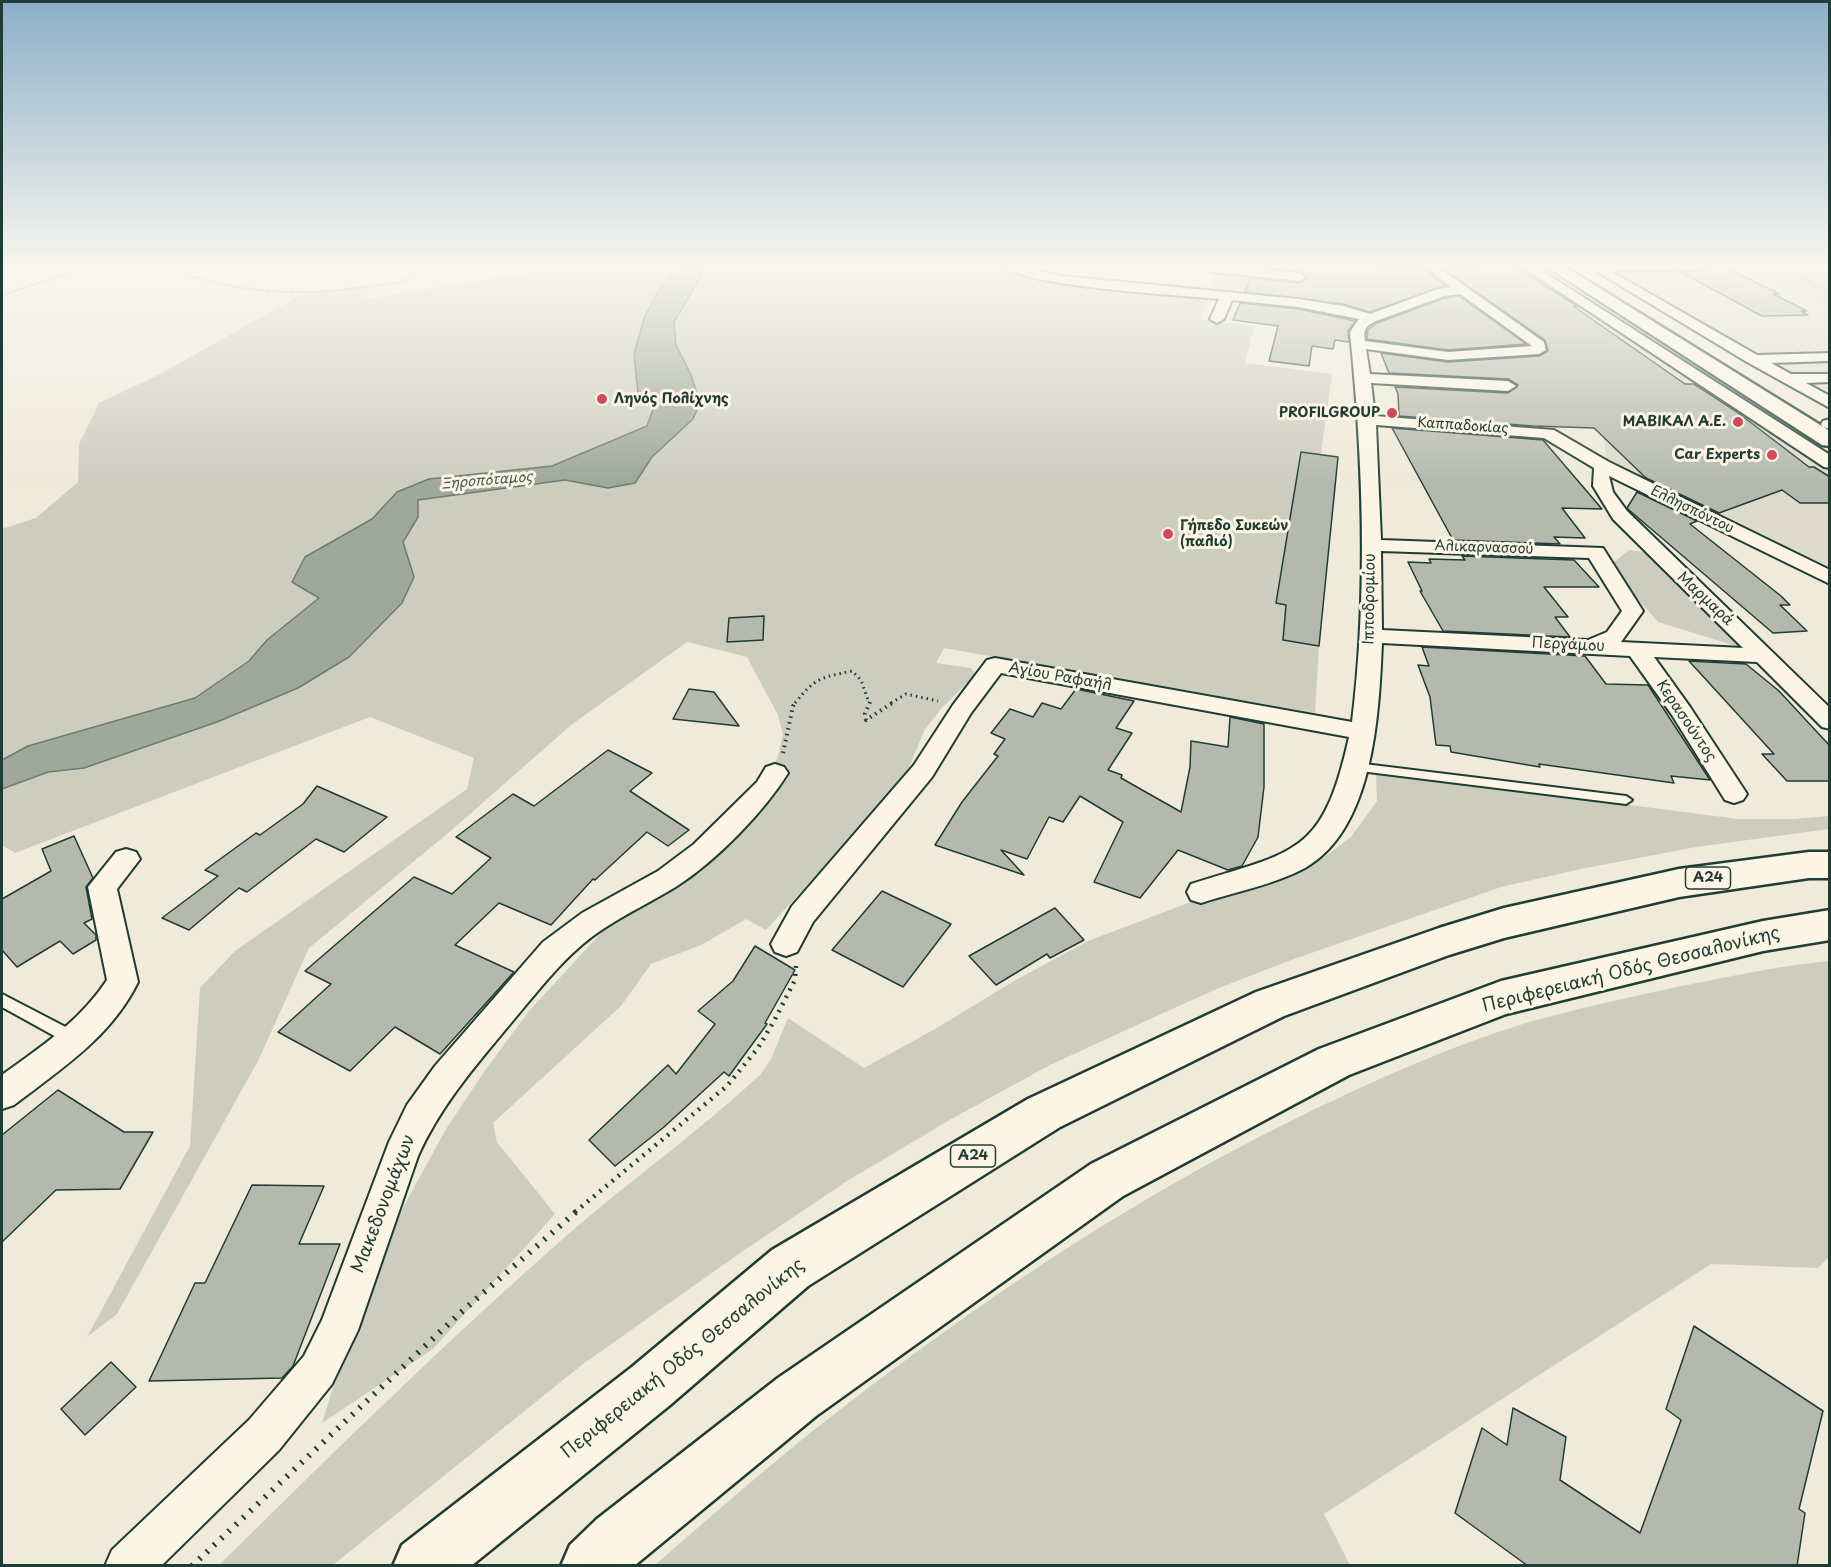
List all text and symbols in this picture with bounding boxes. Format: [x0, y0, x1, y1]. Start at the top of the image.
place label: Ληνός Πολίχνης [614, 391, 729, 407]
marker: Ληνός Πολίχνης [595, 392, 609, 406]
place label: PROFILGROUP [1279, 405, 1380, 421]
marker: PROFILGROUP [1385, 406, 1399, 420]
street label: Καππαδοκίας [1417, 414, 1509, 438]
place label: ΜΑΒΙΚΑΛ Α.Ε. [1623, 414, 1726, 430]
marker: ΜΑΒΙΚΑΛ Α.Ε. [1731, 415, 1745, 429]
place label: Car Experts [1674, 447, 1760, 463]
marker: Car Experts [1765, 448, 1779, 462]
water label: Ξηροπόταμος [441, 469, 533, 493]
street label: Ελλησπόντου [1648, 483, 1736, 537]
place label: Γήπεδο Συκεών (παλιό) [1180, 518, 1288, 550]
marker: Γήπεδο Συκεών (παλιό) [1161, 527, 1175, 541]
street label: Αλικαρνασσού [1434, 538, 1534, 558]
street label: Ιπποδρομίου [1360, 553, 1380, 645]
street label: Μαρμαρά [1673, 568, 1737, 630]
street label: Περγάμου [1531, 634, 1605, 656]
street label: Αγίου Ραφαήλ [1007, 659, 1113, 695]
street label: Κερασούντος [1652, 677, 1720, 765]
road number: Α24 [1686, 867, 1730, 889]
street label: Περιφερειακή Οδός Θεσσαλονίκης [1480, 922, 1782, 1018]
street label: Μακεδονομάχων [348, 1132, 420, 1276]
road number: Α24 [950, 1145, 996, 1167]
street label: Περιφερειακή Οδός Θεσσαλονίκης [557, 1254, 809, 1464]

